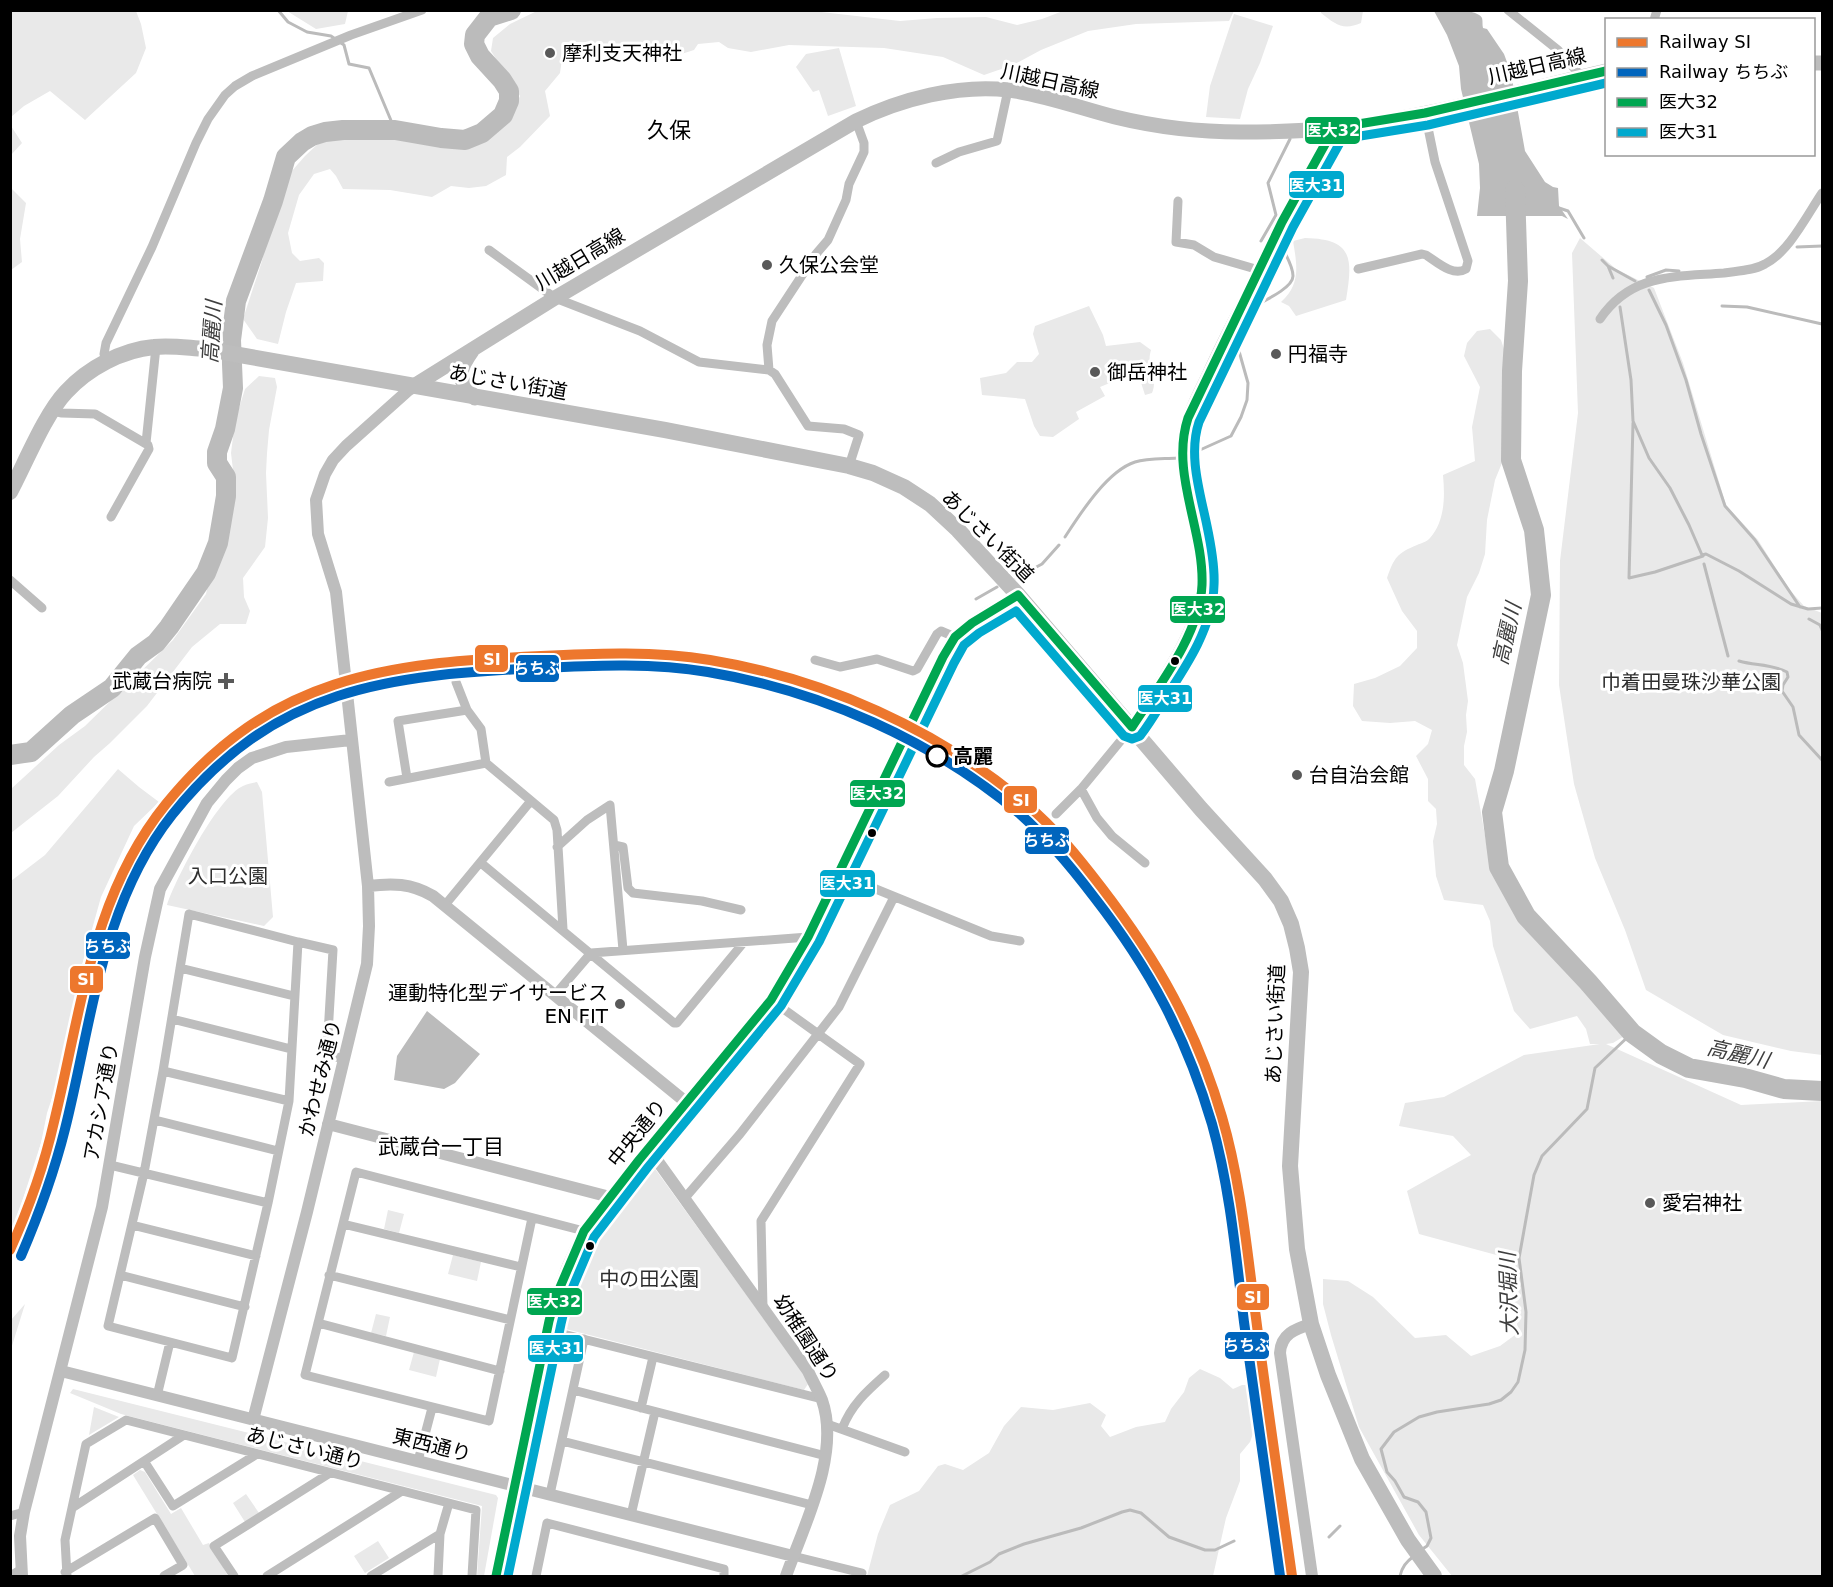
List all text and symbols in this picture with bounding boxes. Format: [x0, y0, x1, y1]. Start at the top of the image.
legend [1605, 18, 1815, 156]
text: Railway SI [1659, 31, 1751, 52]
place label: 摩利支天神社 [562, 41, 682, 65]
street label: 川越日高線 [1486, 43, 1588, 89]
marker: 摩利支天神社 [543, 46, 557, 60]
street label: 川越日高線 [999, 59, 1101, 103]
text: Railway ちちぶ [1659, 61, 1788, 82]
text: 医大32 [1659, 91, 1718, 112]
line badge: 医大32 [1304, 116, 1361, 145]
district label: 久保 [647, 118, 691, 143]
text: 医大32 [1306, 121, 1360, 140]
text: 医大31 [1659, 121, 1718, 142]
line badge: 医大31 [1288, 170, 1345, 199]
text: 医大31 [1289, 176, 1343, 195]
street label: 川越日高線 [531, 223, 629, 295]
place label: 久保公会堂 [779, 253, 879, 277]
marker: 久保公会堂 [760, 258, 774, 272]
water label: 高麗川 [198, 298, 226, 364]
place label: 円福寺 [1288, 342, 1348, 366]
marker: 円福寺 [1269, 347, 1283, 361]
street label: あじさい街道 [447, 360, 569, 404]
place label: 御岳神社 [1107, 360, 1187, 384]
marker: 御岳神社 [1088, 365, 1102, 379]
street label: あじさい街道 [937, 485, 1039, 587]
line badge: 医大32 [1169, 595, 1226, 624]
water label: 高麗川 [1488, 599, 1526, 667]
text: 医大32 [1171, 600, 1225, 619]
line badge: SI [474, 644, 509, 673]
text: SI [483, 650, 501, 669]
line badge: ちちぶ [515, 654, 560, 683]
unlabelled marker [1169, 655, 1181, 667]
text: ちちぶ [513, 659, 561, 678]
place label: 武蔵台病院 [112, 669, 212, 693]
park label: 巾着田曼珠沙華公園 [1601, 670, 1781, 694]
marker: 武蔵台病院 [217, 672, 235, 690]
line badge: 医大31 [1137, 684, 1193, 713]
text: 医大31 [1138, 689, 1192, 708]
place label: 高麗 [953, 744, 993, 768]
marker: 高麗 [926, 745, 948, 767]
place label: 台自治会館 [1309, 763, 1409, 787]
marker: 台自治会館 [1290, 768, 1304, 782]
line badge: 医大32 [849, 779, 906, 808]
text: 医大32 [850, 784, 904, 803]
line badge: SI [1003, 785, 1038, 814]
text: SI [1012, 791, 1030, 810]
line badge: ちちぶ [1024, 826, 1070, 855]
unlabelled marker [866, 827, 878, 839]
text: ちちぶ [1023, 831, 1071, 850]
park label: 入口公園 [188, 864, 268, 888]
line badge: 医大31 [819, 869, 876, 898]
text: 医大31 [820, 874, 874, 893]
line badge: ちちぶ [85, 931, 131, 960]
text: ちちぶ [84, 937, 132, 956]
street label: あじさい街道 [1261, 964, 1289, 1084]
line badge: SI [69, 965, 104, 994]
text: SI [77, 970, 95, 989]
place label: 運動特化型デイサービス EN FIT [388, 981, 609, 1028]
marker: 運動特化型デイサービス EN FIT [613, 997, 627, 1011]
street label: かわせみ通り [294, 1017, 346, 1139]
water label: 高麗川 [1705, 1035, 1773, 1073]
street label: アカシア通り [79, 1041, 123, 1163]
street label: 中央通り [603, 1094, 671, 1172]
district label: 武蔵台一丁目 [378, 1135, 504, 1159]
place label: 愛宕神社 [1662, 1191, 1742, 1215]
marker: 愛宕神社 [1643, 1196, 1657, 1210]
unlabelled marker [584, 1240, 596, 1252]
water label: 大沢堀川 [1495, 1250, 1522, 1336]
park label: 中の田公園 [599, 1267, 699, 1291]
line badge: SI [1236, 1283, 1270, 1311]
line badge: 医大32 [526, 1287, 583, 1316]
text: SI [1244, 1288, 1262, 1307]
street label: 幼稚園通り [769, 1290, 843, 1386]
text: 医大32 [527, 1292, 581, 1311]
line badge: ちちぶ [1224, 1331, 1270, 1360]
line badge: 医大31 [527, 1334, 584, 1363]
text: ちちぶ [1223, 1336, 1271, 1355]
text: 医大31 [529, 1339, 583, 1358]
street label: あじさい通り [244, 1422, 366, 1474]
street label: 東西通り [390, 1424, 474, 1466]

